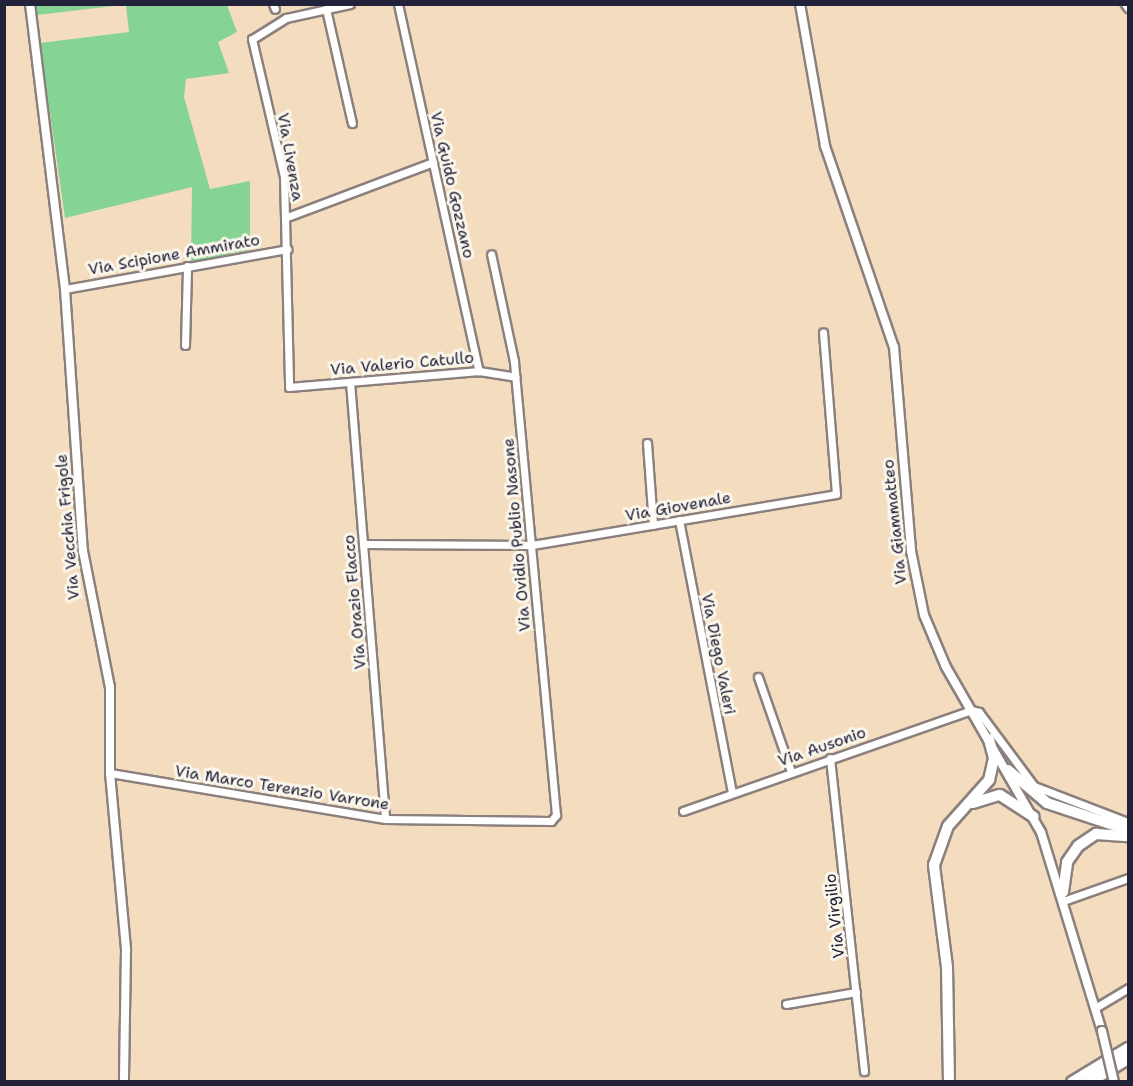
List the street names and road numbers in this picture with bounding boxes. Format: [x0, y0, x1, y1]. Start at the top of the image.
street label: Via Guido Gozzano [426, 110, 478, 260]
street label: Via Livenza [273, 111, 307, 203]
street label: Via Scipione Ammirato [87, 230, 261, 280]
street label: Via Valerio Catullo [329, 348, 475, 380]
street label: Via Ovidio Publio Nasone [499, 437, 535, 633]
street label: Via Vecchia Frigole [52, 453, 84, 601]
street label: Via Giammatteo [879, 458, 911, 586]
street label: Via Giovenale [624, 488, 732, 526]
street label: Via Orazio Flacco [340, 534, 370, 670]
street label: Via Diego Valeri [697, 592, 739, 716]
street label: Via Ausonio [775, 723, 869, 771]
street label: Via Marco Terenzio Varrone [173, 762, 391, 814]
street label: Via Virgilio [821, 873, 849, 959]

